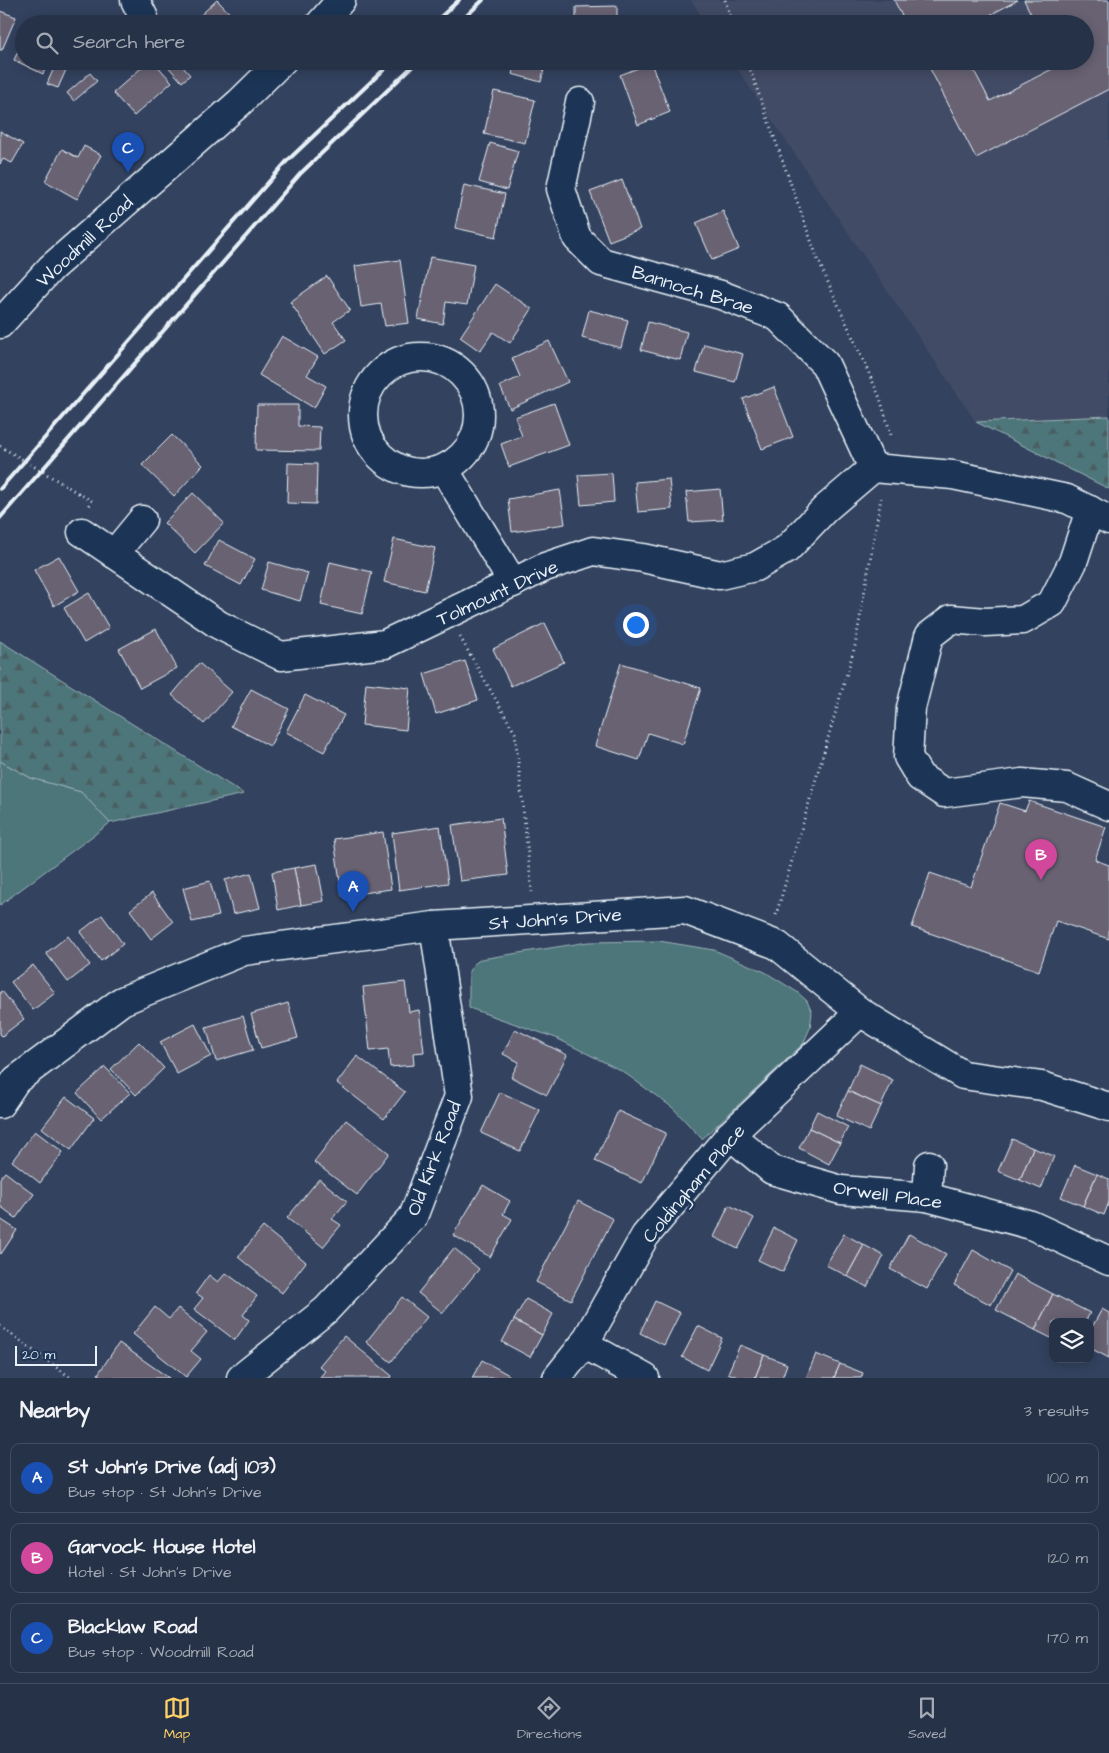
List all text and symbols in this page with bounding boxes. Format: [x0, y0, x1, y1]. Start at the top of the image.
search box [15, 15, 1094, 70]
icon: search [33, 29, 61, 57]
text: Search here [73, 29, 185, 56]
pin: C [112, 132, 144, 173]
street label: Woodmill Road [31, 190, 140, 294]
street label: Bannoch Brae [628, 259, 757, 322]
street label: Tolmount Drive [432, 553, 563, 633]
your location [623, 612, 649, 638]
pin: B [1025, 839, 1057, 880]
pin: A [337, 871, 369, 912]
street label: St John's Drive [488, 901, 622, 938]
street label: Old Kirk Road [400, 1097, 469, 1220]
street label: Coldingham Place [636, 1119, 753, 1250]
street label: Orwell Place [832, 1174, 944, 1216]
map controls [1049, 1318, 1094, 1363]
button: layers [1049, 1318, 1094, 1363]
scale bar [15, 1343, 98, 1366]
text: 20 m [22, 1345, 55, 1365]
text: Nearby [20, 1396, 90, 1425]
text: 3 results [1024, 1400, 1089, 1422]
text: St John's Drive (adj 103) [68, 1454, 276, 1481]
text: A [32, 1467, 42, 1489]
text: 100 m [1047, 1467, 1088, 1489]
text: Bus stop · St John's Drive [68, 1481, 262, 1503]
text: Garvock House Hotel [68, 1534, 256, 1561]
text: B [31, 1547, 43, 1569]
text: 120 m [1048, 1547, 1088, 1569]
text: Hotel · St John's Drive [68, 1561, 232, 1583]
text: Blacklaw Road [68, 1614, 197, 1641]
text: C [31, 1627, 43, 1649]
text: 170 m [1047, 1627, 1088, 1649]
text: Bus stop · Woodmill Road [68, 1641, 254, 1663]
tab: Map [163, 1694, 191, 1744]
tab: Directions [517, 1694, 582, 1744]
tab: Saved [908, 1694, 946, 1744]

